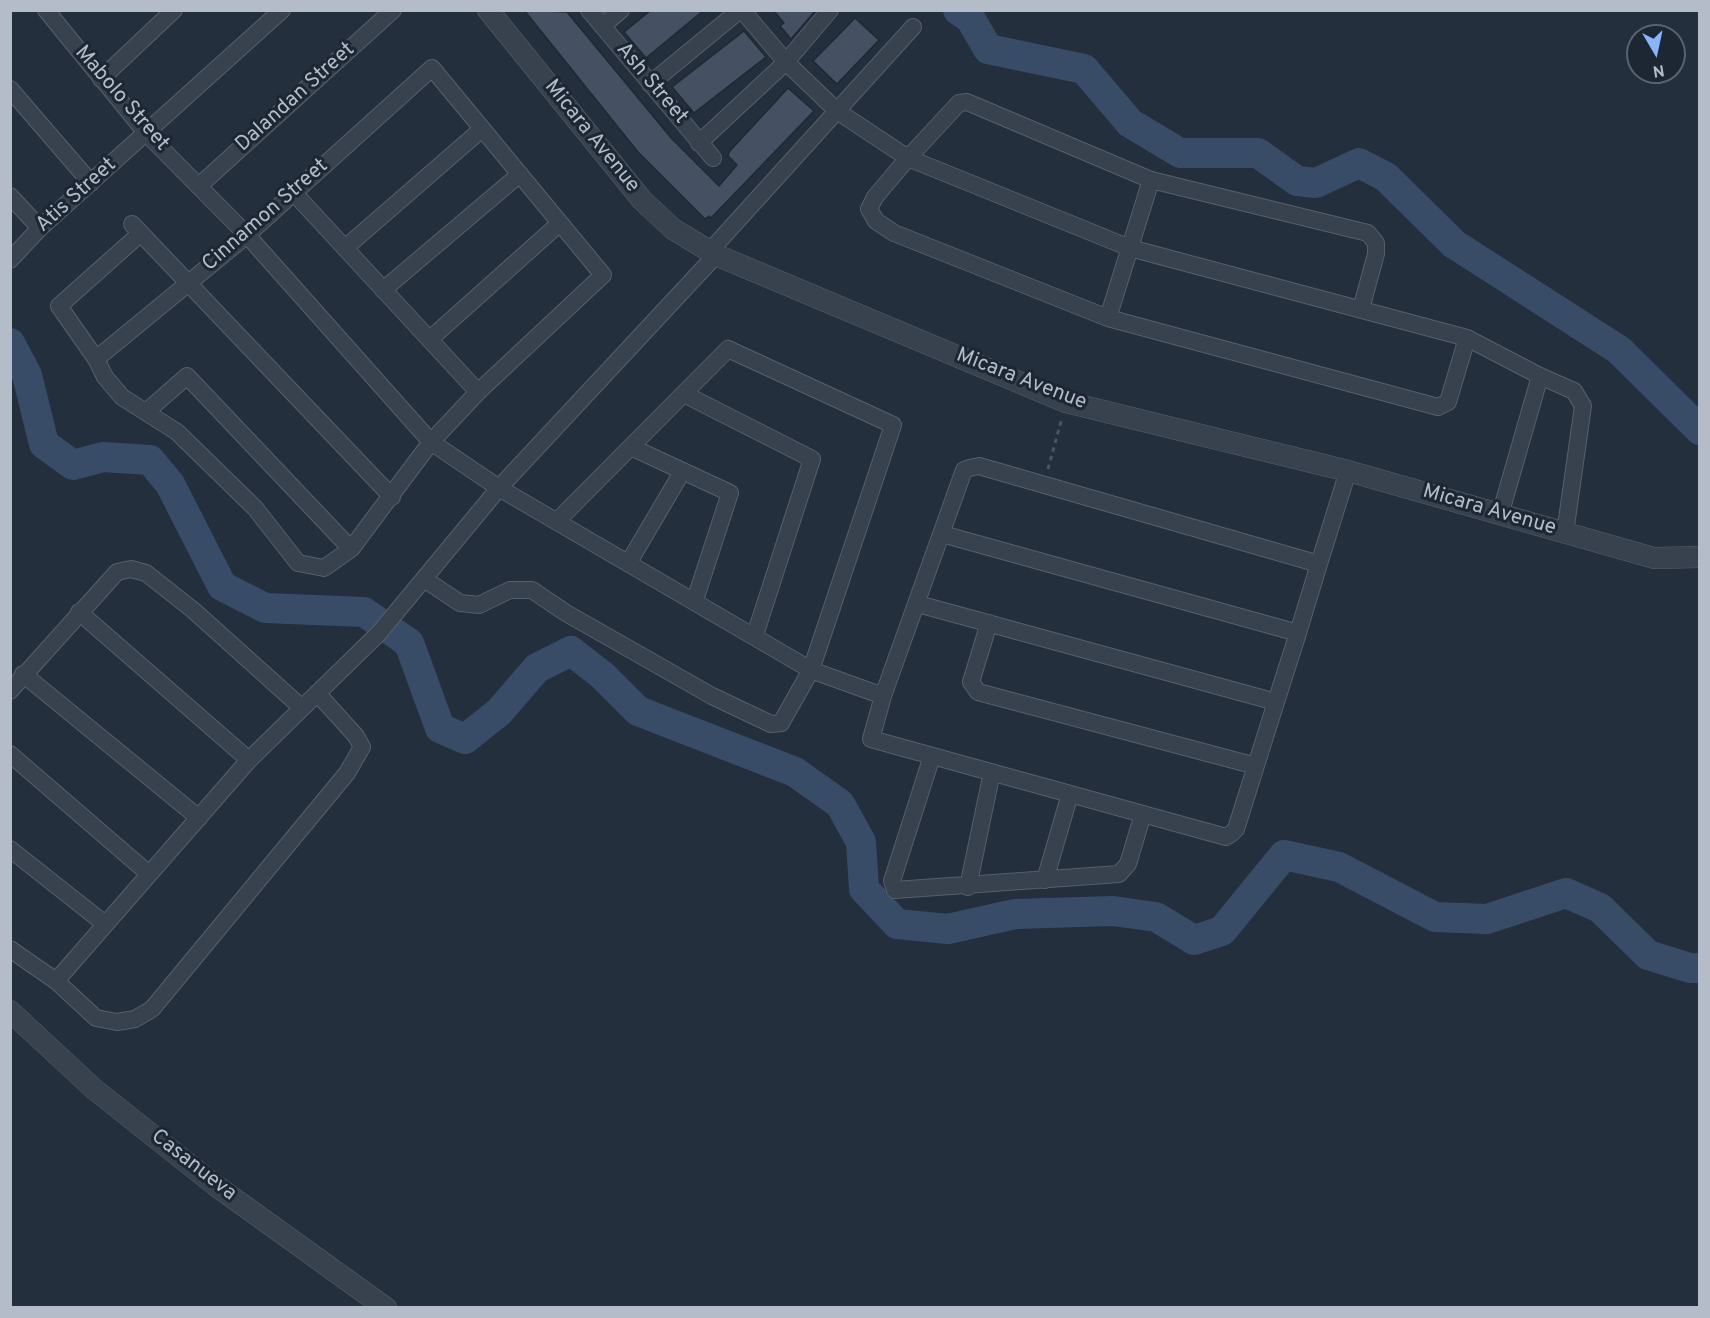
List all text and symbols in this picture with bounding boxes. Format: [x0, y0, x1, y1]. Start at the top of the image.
north arrow [1626, 24, 1686, 84]
street label: Dalandan Street [231, 38, 361, 158]
street label: Ash Street [610, 38, 692, 130]
street label: Mabolo Street [68, 41, 174, 157]
text: N [1651, 59, 1666, 81]
street label: Micara Avenue [538, 76, 644, 198]
street label: Atis Street [32, 153, 122, 239]
street label: Cinnamon Street [198, 154, 334, 278]
street label: Micara Avenue [952, 344, 1090, 416]
street label: Micara Avenue [1419, 480, 1559, 542]
street label: Casanueva [145, 1125, 241, 1207]

